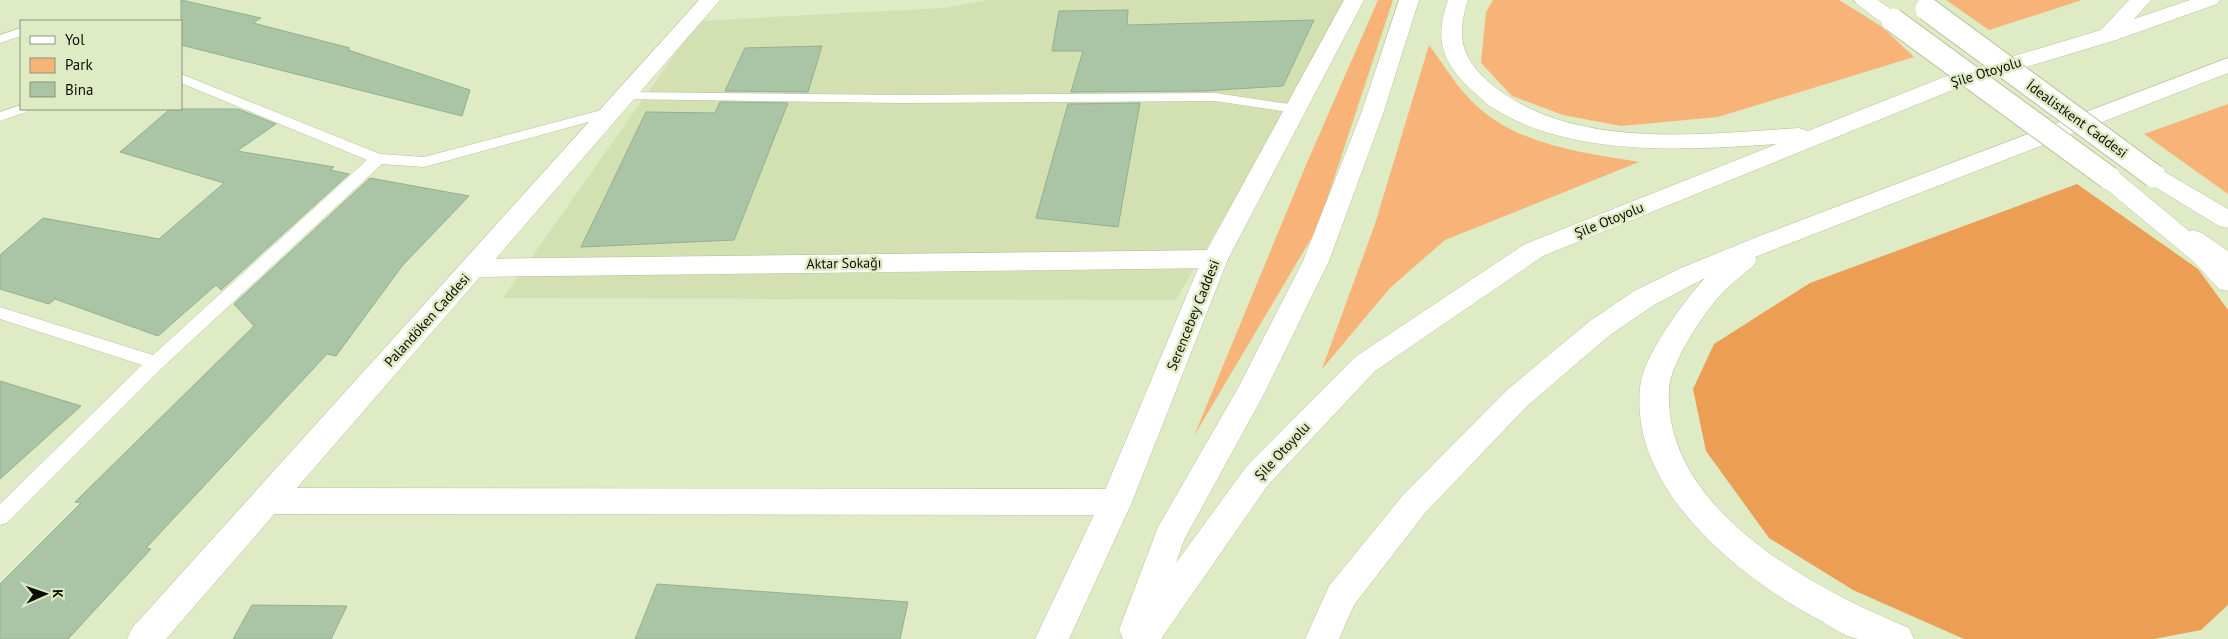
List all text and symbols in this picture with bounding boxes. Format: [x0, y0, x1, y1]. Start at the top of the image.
legend [20, 20, 182, 110]
text: Yol [65, 30, 85, 49]
street label: Şile Otoyolu [1948, 53, 2024, 91]
text: Park [65, 55, 93, 74]
street label: İdealistkent Caddesi [2023, 76, 2131, 162]
text: Bina [65, 80, 93, 99]
street label: Şile Otoyolu [1572, 198, 1646, 242]
street label: Aktar Sokağı [806, 253, 882, 273]
street label: Serencebey Caddesi [1163, 257, 1223, 373]
street label: Palandöken Caddesi [380, 270, 474, 370]
street label: Şile Otoyolu [1250, 418, 1314, 484]
north arrow [20, 569, 70, 619]
text: K [49, 589, 67, 599]

